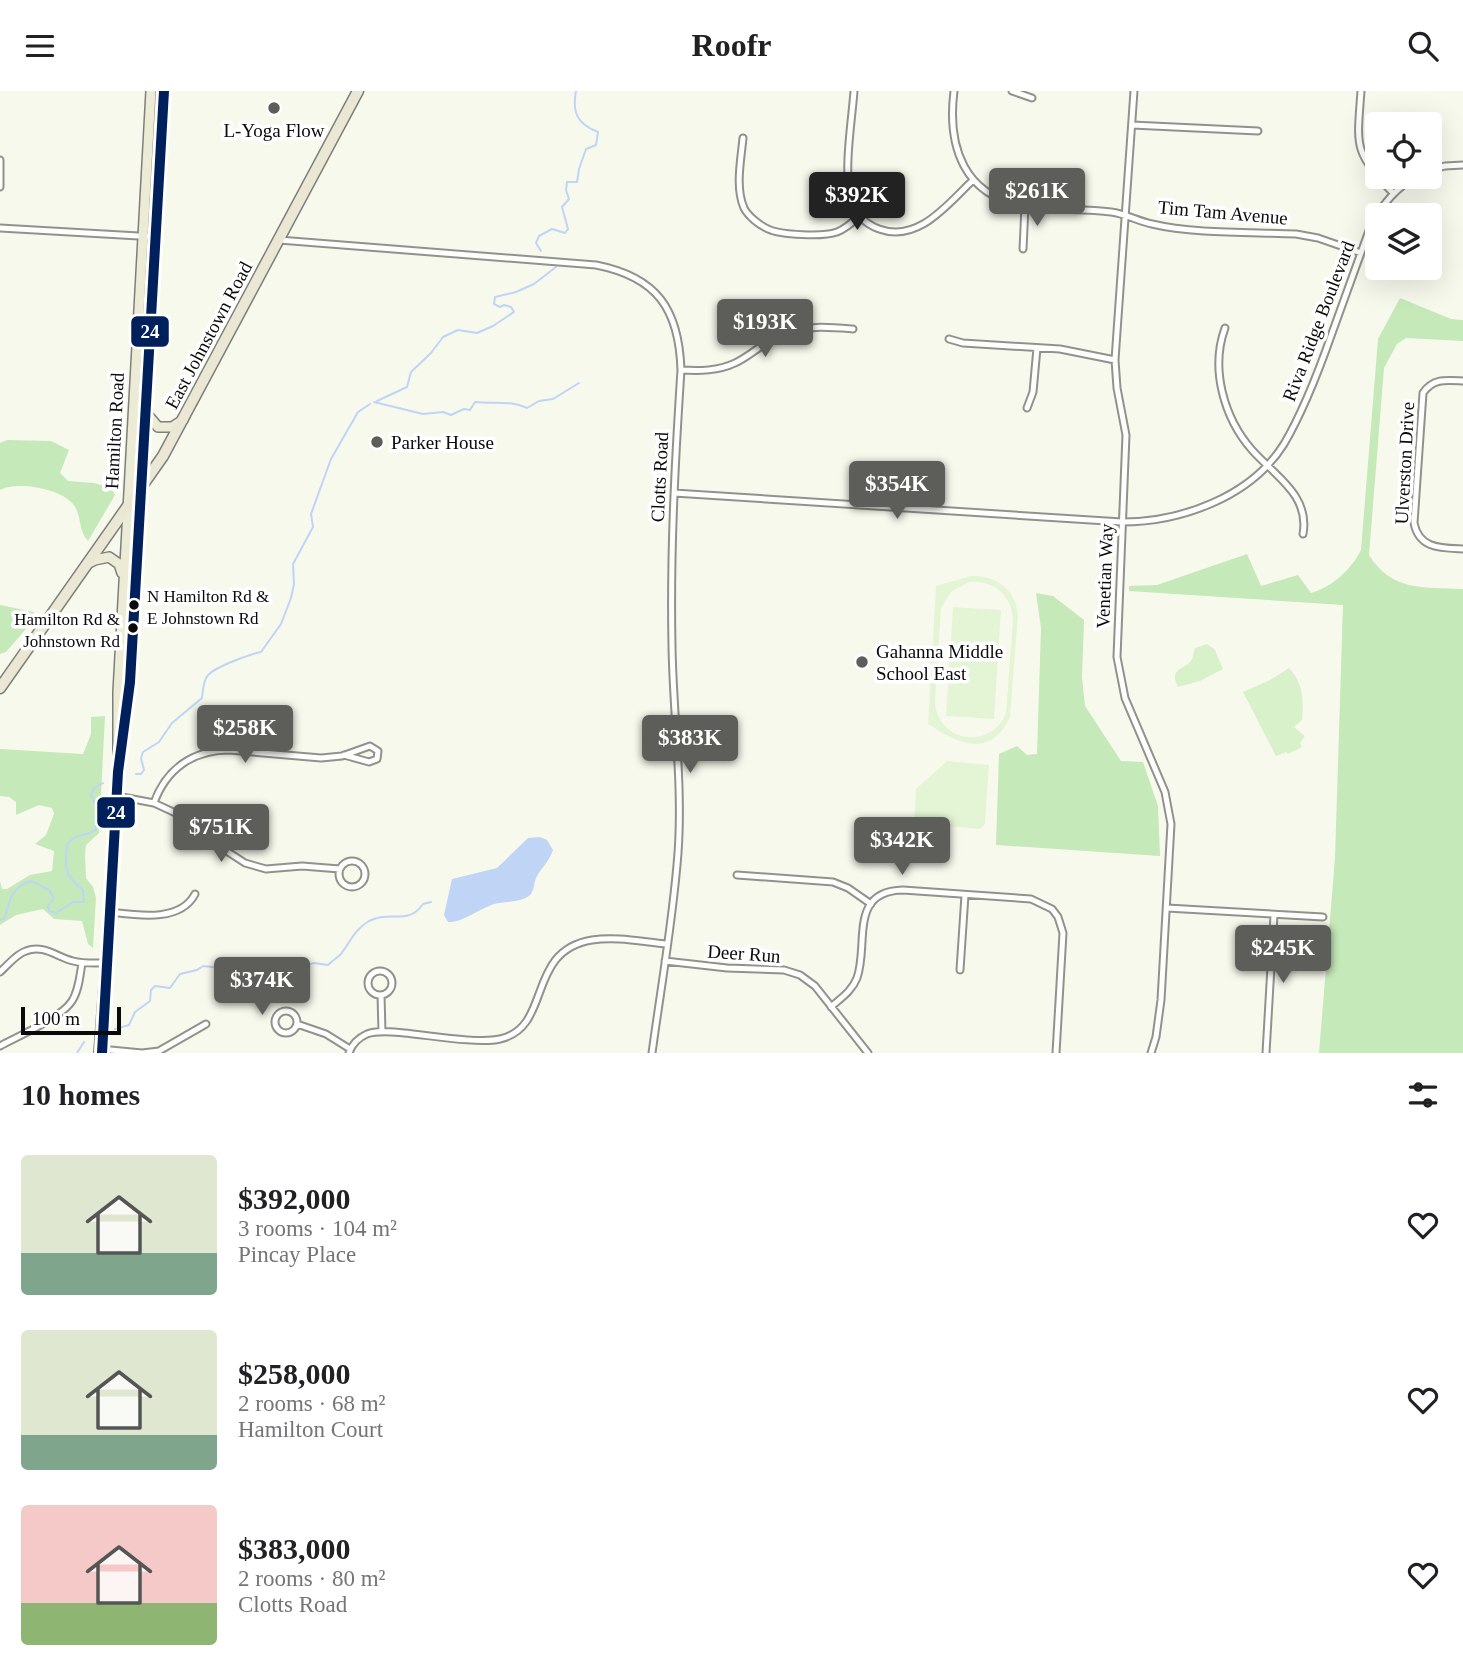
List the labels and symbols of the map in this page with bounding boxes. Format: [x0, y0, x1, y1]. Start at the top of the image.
marker: L-Yoga Flow [266, 100, 282, 116]
place label: L-Yoga Flow [223, 120, 325, 141]
pin: $261K [988, 169, 1086, 228]
pin: $392K [808, 173, 906, 232]
street label: Tim Tam Avenue [1157, 196, 1289, 229]
street label: Riva Ridge Boulevard [1278, 238, 1359, 404]
street label: East Johnstown Road [161, 258, 256, 412]
pin: $193K [716, 299, 814, 359]
line badge: 24 [130, 315, 170, 348]
text: 24 [141, 321, 160, 342]
street label: Hamilton Road [101, 372, 128, 490]
street label: Ulverston Drive [1391, 401, 1418, 525]
street label: Clotts Road [647, 431, 672, 523]
place label: Parker House [391, 432, 494, 453]
marker: Parker House [369, 434, 385, 450]
pin: $354K [848, 461, 946, 521]
street label: Venetian Way [1092, 523, 1117, 629]
place label: N Hamilton Rd & E Johnstown Rd [147, 587, 269, 628]
marker: N Hamilton Rd & E Johnstown Rd [127, 598, 141, 612]
place label: Hamilton Rd & Johnstown Rd [14, 610, 120, 651]
marker: Hamilton Rd & Johnstown Rd [126, 621, 140, 635]
place label: Gahanna Middle School East [876, 641, 1003, 684]
marker: Gahanna Middle School East [854, 654, 870, 670]
pin: $258K [196, 705, 294, 765]
pin: $383K [641, 715, 739, 775]
line badge: 24 [96, 796, 136, 829]
text: 24 [107, 802, 126, 823]
pin: $751K [172, 805, 270, 864]
pin: $342K [853, 817, 951, 877]
pin: $245K [1234, 925, 1332, 985]
street label: Deer Run [707, 940, 782, 967]
pin: $374K [213, 957, 311, 1017]
scale bar [21, 1004, 121, 1036]

